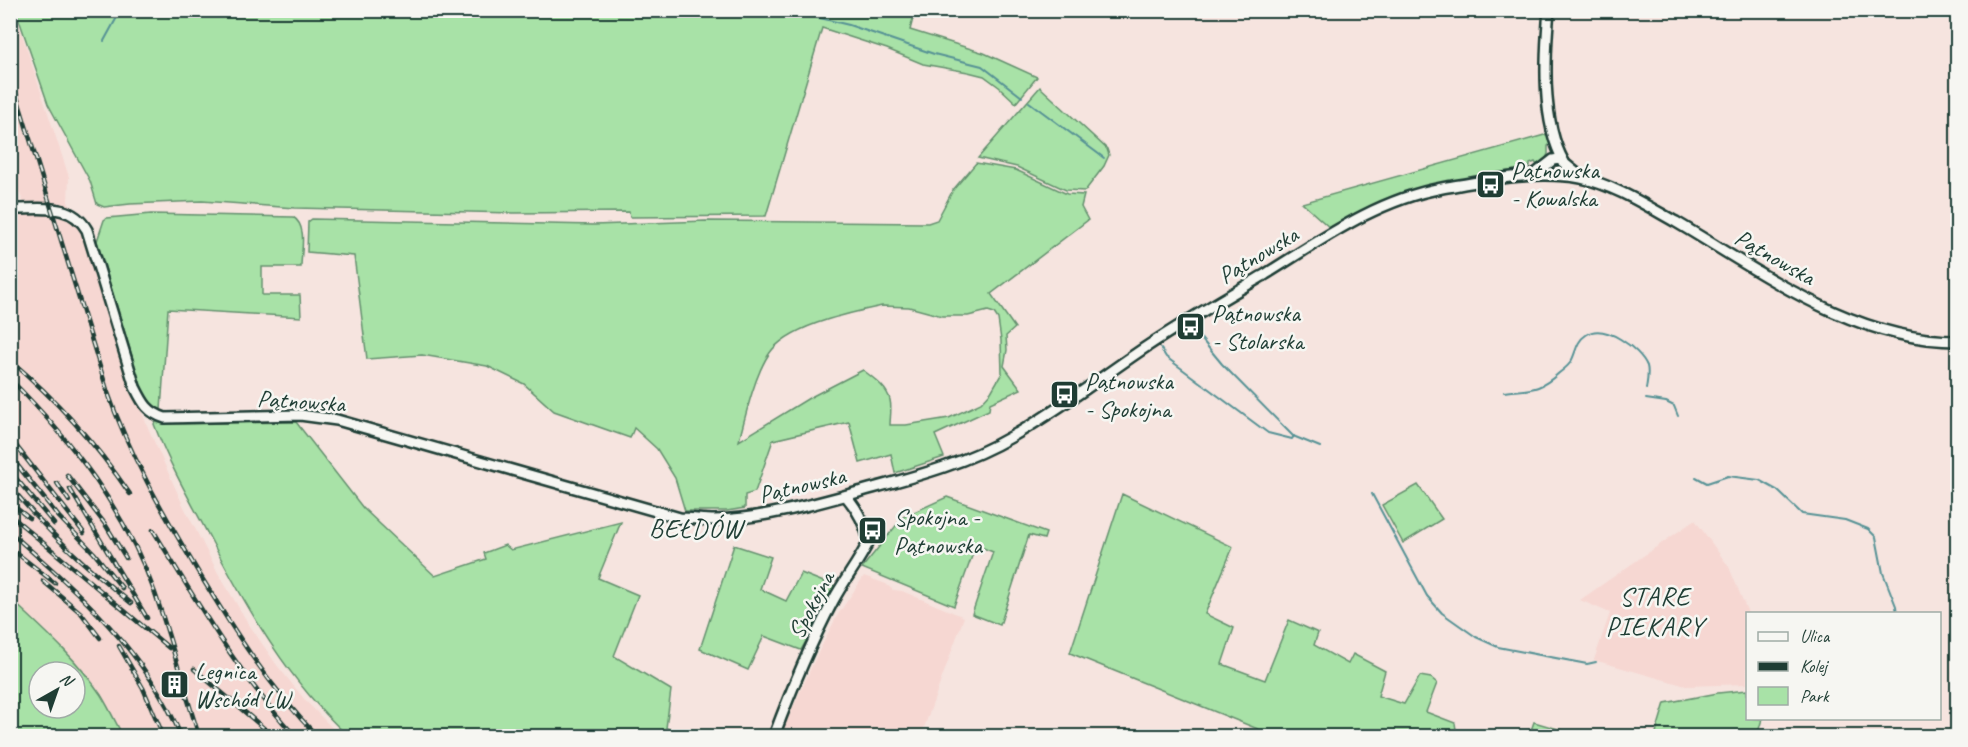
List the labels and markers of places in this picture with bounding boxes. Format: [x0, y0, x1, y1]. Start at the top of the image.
place label: Pątnowska - Kowalska [1511, 155, 1600, 213]
bus stop icon: Pątnowska - Kowalska [1474, 168, 1506, 200]
place label: Pątnowska - Stolarska [1212, 298, 1305, 356]
bus stop icon: Pątnowska - Stolarska [1175, 311, 1207, 343]
place label: Pątnowska - Spokojna [1085, 366, 1174, 424]
bus stop icon: Pątnowska - Spokojna [1048, 379, 1080, 411]
place label: Spokojna - Pątnowska [894, 502, 983, 560]
bus stop icon: Spokojna - Pątnowska [857, 515, 889, 547]
place label: Legnica Wschód LW [195, 656, 293, 714]
building icon: Legnica Wschód LW [158, 669, 190, 701]

